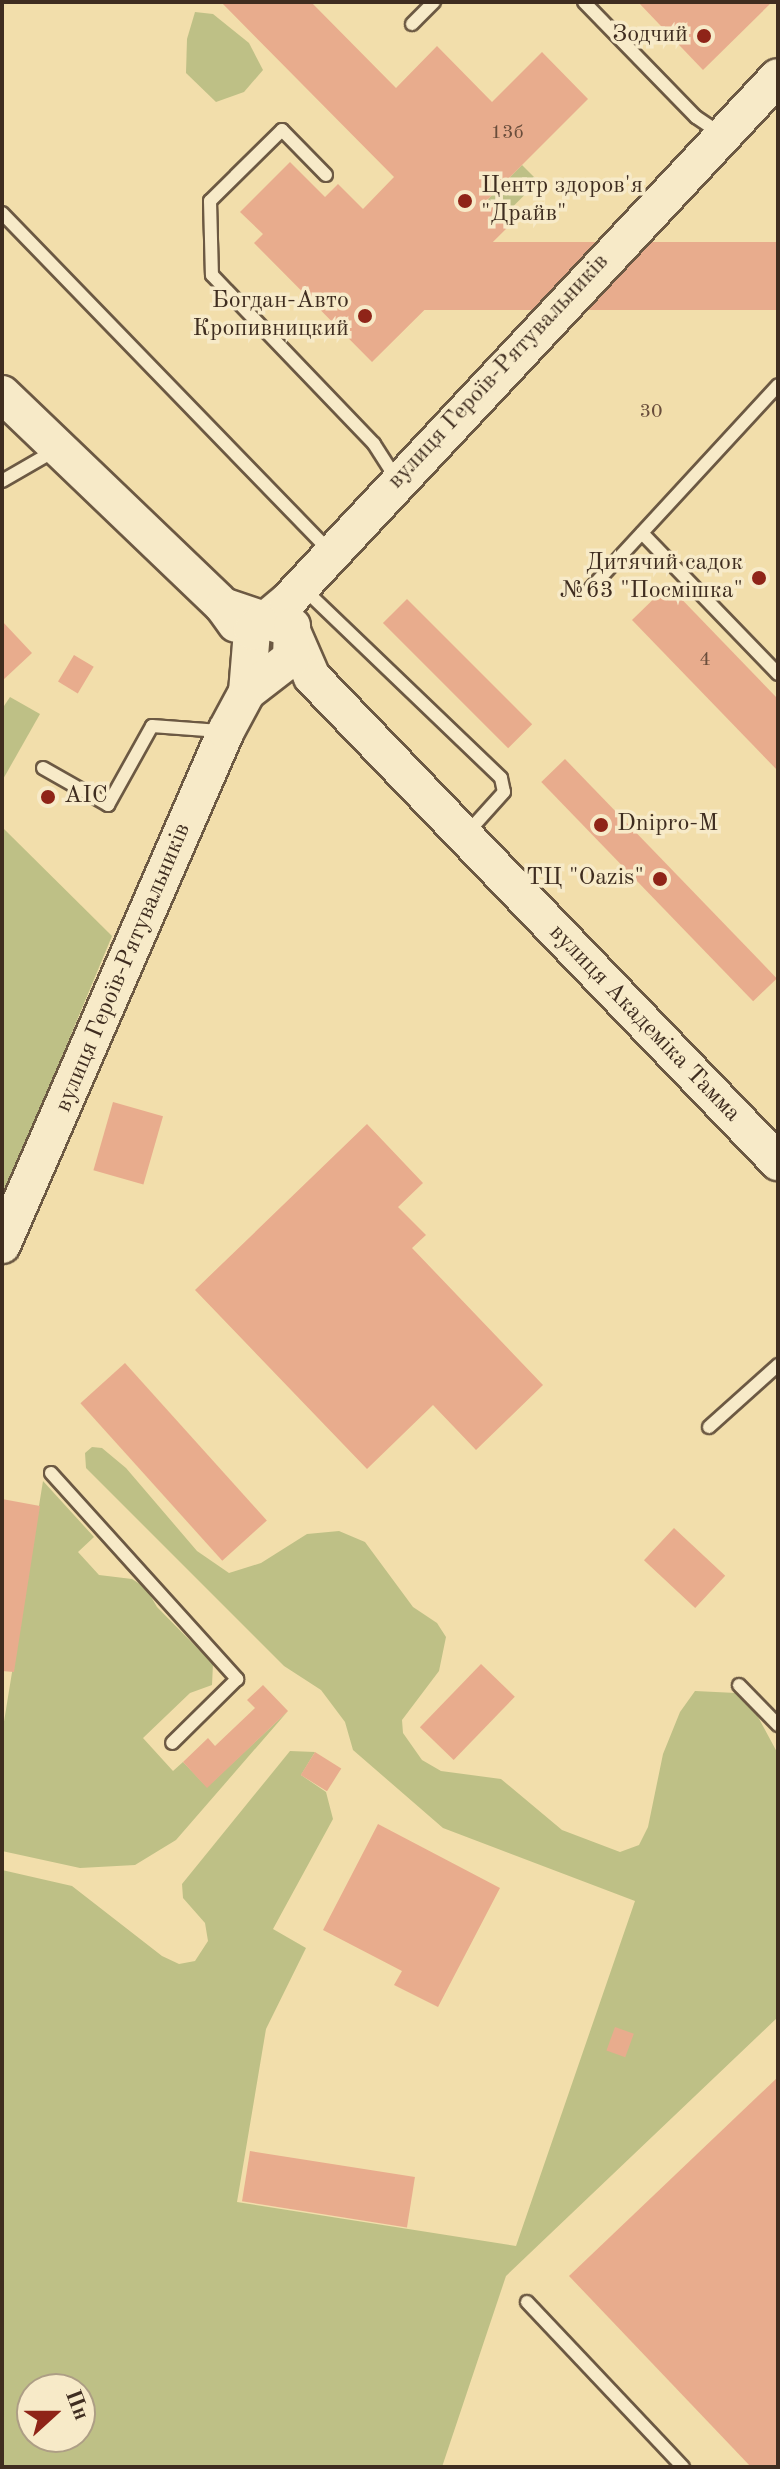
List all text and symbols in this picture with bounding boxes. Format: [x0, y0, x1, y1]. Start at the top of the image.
place label: Зодчий [612, 22, 688, 50]
marker: Зодчий [695, 27, 713, 45]
house number: 13б [490, 121, 524, 145]
place label: Центр здоров'я "Драйв" [481, 173, 643, 229]
marker: Центр здоров'я "Драйв" [456, 192, 474, 210]
street label: вулиця Героїв-Рятувальників [382, 248, 616, 496]
place label: Богдан-Авто Кропивницкий [193, 288, 349, 344]
marker: Богдан-Авто Кропивницкий [356, 307, 374, 325]
house number: 30 [639, 400, 663, 424]
place label: Дитячий садок №63 "Посмішка" [560, 550, 743, 606]
marker: Дитячий садок №63 "Посмішка" [750, 569, 768, 587]
house number: 4 [699, 648, 711, 672]
place label: АІС [64, 783, 108, 811]
marker: АІС [39, 788, 57, 806]
place label: Dnipro-M [617, 811, 718, 839]
marker: Dnipro-M [592, 816, 610, 834]
street label: вулиця Героїв-Рятувальників [50, 819, 198, 1117]
place label: ТЦ "Oazis" [526, 865, 644, 893]
marker: ТЦ "Oazis" [651, 870, 669, 888]
street label: вулиця Академіка Тамма [542, 919, 746, 1129]
north arrow [16, 2373, 96, 2453]
text: Пн [61, 2387, 92, 2423]

